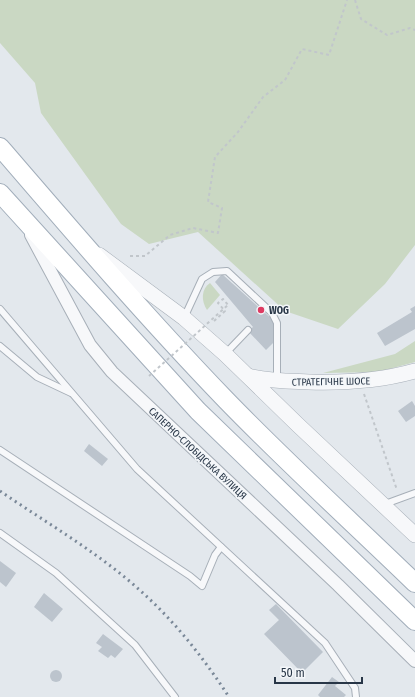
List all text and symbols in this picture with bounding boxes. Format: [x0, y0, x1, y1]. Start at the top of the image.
marker: WOG [256, 305, 266, 315]
place label: WOG [269, 305, 289, 317]
street label: СТРАТЕГІЧНЕ ШОСЕ [292, 375, 371, 389]
street label: САПЕРНО-СЛОБІДСЬКА ВУЛИЦЯ [146, 405, 249, 502]
scale bar [275, 659, 362, 685]
text: 50 m [281, 666, 305, 680]

